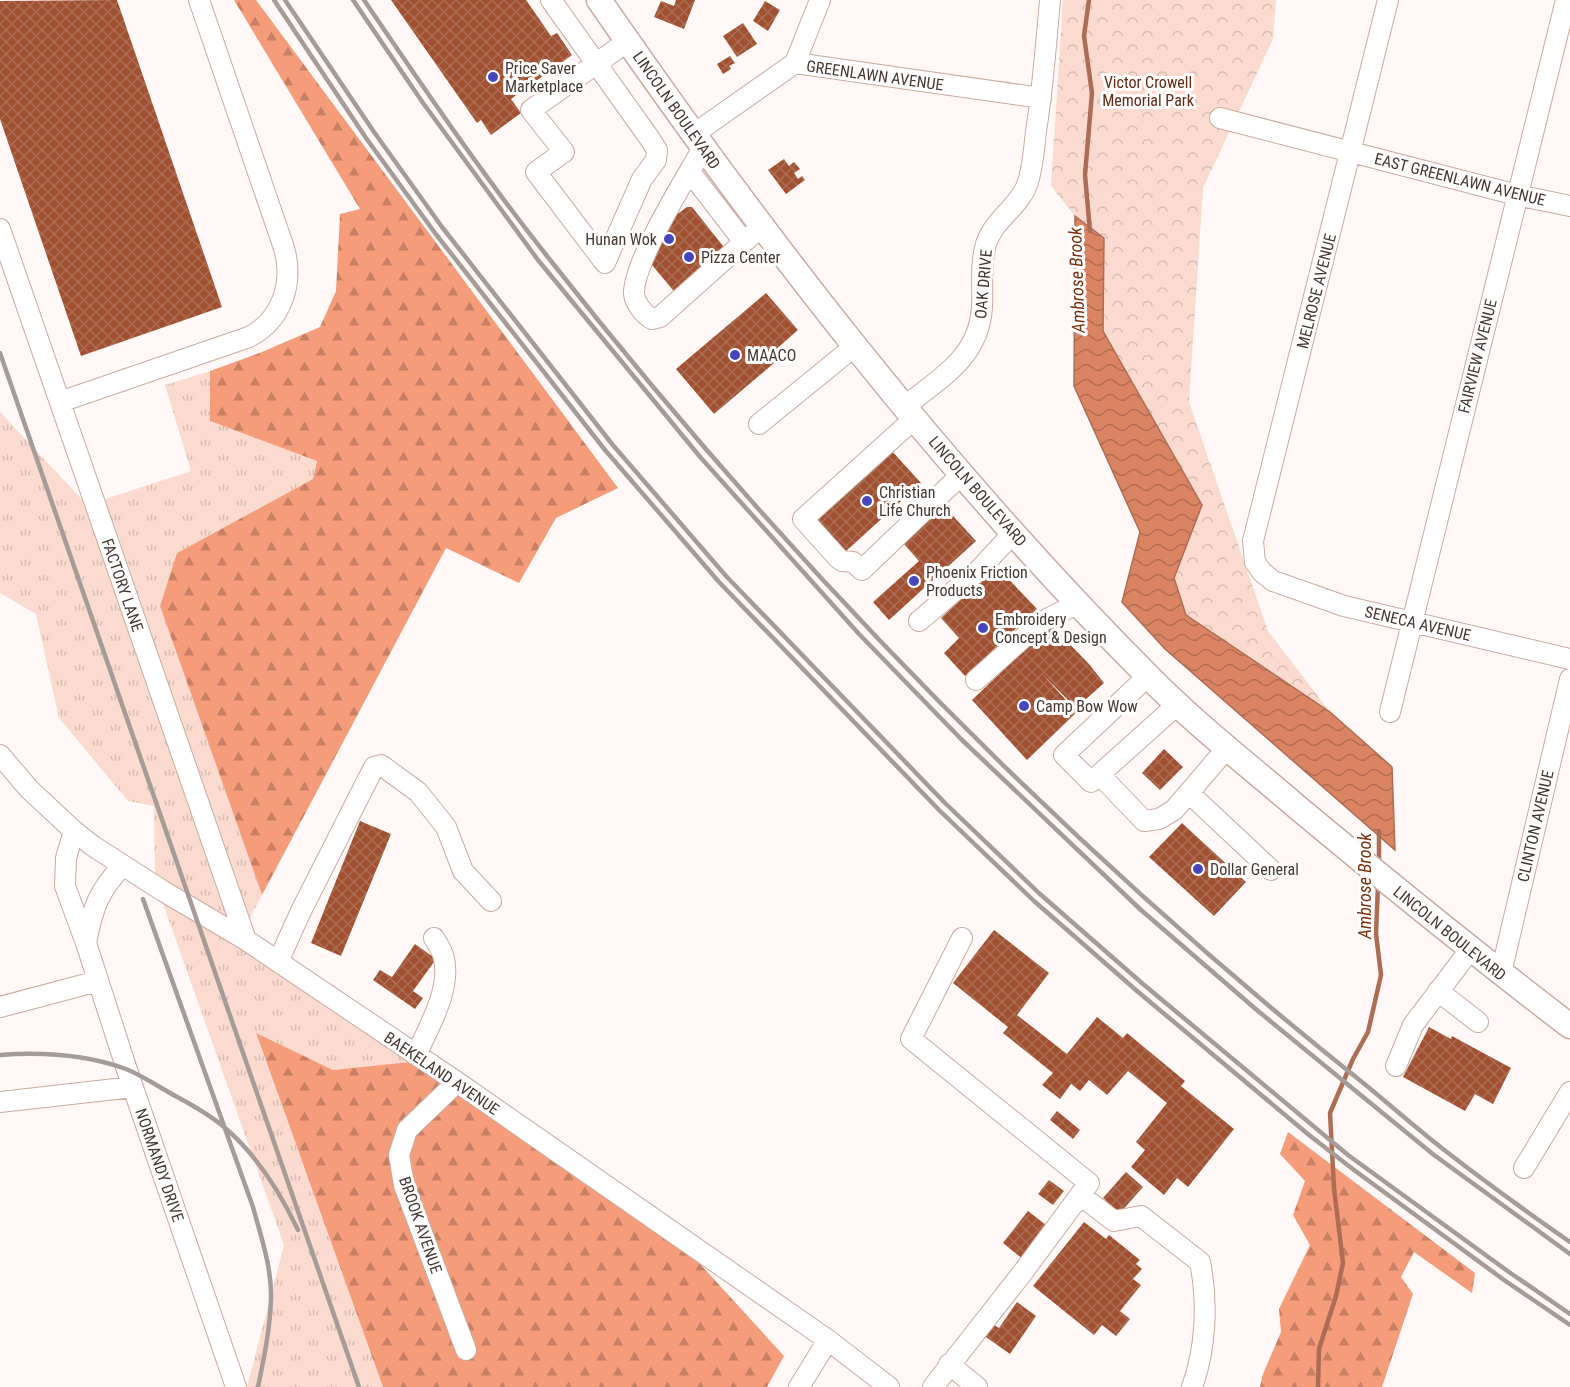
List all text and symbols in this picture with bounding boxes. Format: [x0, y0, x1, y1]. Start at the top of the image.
street label: LINCOLN BOULEVARD [629, 48, 724, 173]
street label: GREENLAWN AVENUE [805, 56, 945, 95]
place label: Price Saver Marketplace [505, 59, 583, 96]
marker: Price Saver Marketplace [486, 70, 500, 84]
park label: Victor Crowell Memorial Park [1102, 73, 1195, 110]
street label: EAST GREENLAWN AVENUE [1372, 149, 1547, 210]
water label: Ambrose Brook [1064, 226, 1089, 334]
place label: Hunan Wok [585, 230, 658, 249]
marker: Hunan Wok [662, 232, 676, 246]
street label: MELROSE AVENUE [1293, 232, 1340, 351]
place label: Pizza Center [701, 248, 780, 267]
street label: OAK DRIVE [971, 248, 996, 320]
marker: Pizza Center [682, 250, 696, 264]
street label: FAIRVIEW AVENUE [1454, 297, 1501, 415]
place label: MAACO [747, 346, 796, 365]
marker: MAACO [728, 348, 742, 362]
street label: LINCOLN BOULEVARD [925, 432, 1031, 550]
place label: Christian Life Church [879, 483, 951, 520]
marker: Christian Life Church [860, 494, 874, 508]
street label: FACTORY LANE [98, 536, 147, 634]
place label: Phoenix Friction Products [926, 563, 1028, 600]
marker: Phoenix Friction Products [907, 574, 921, 588]
street label: SENECA AVENUE [1363, 602, 1473, 645]
place label: Embroidery Concept & Design [995, 610, 1107, 647]
marker: Embroidery Concept & Design [976, 621, 990, 635]
place label: Camp Bow Wow [1036, 697, 1138, 716]
marker: Camp Bow Wow [1017, 699, 1031, 713]
street label: CLINTON AVENUE [1513, 768, 1558, 884]
water label: Ambrose Brook [1354, 832, 1375, 940]
place label: Dollar General [1210, 860, 1299, 879]
marker: Dollar General [1191, 862, 1205, 876]
street label: LINCOLN BOULEVARD [1389, 882, 1510, 985]
street label: BAEKELAND AVENUE [381, 1028, 503, 1119]
street label: NORMANDY DRIVE [131, 1106, 188, 1224]
street label: BROOK AVENUE [395, 1174, 446, 1276]

